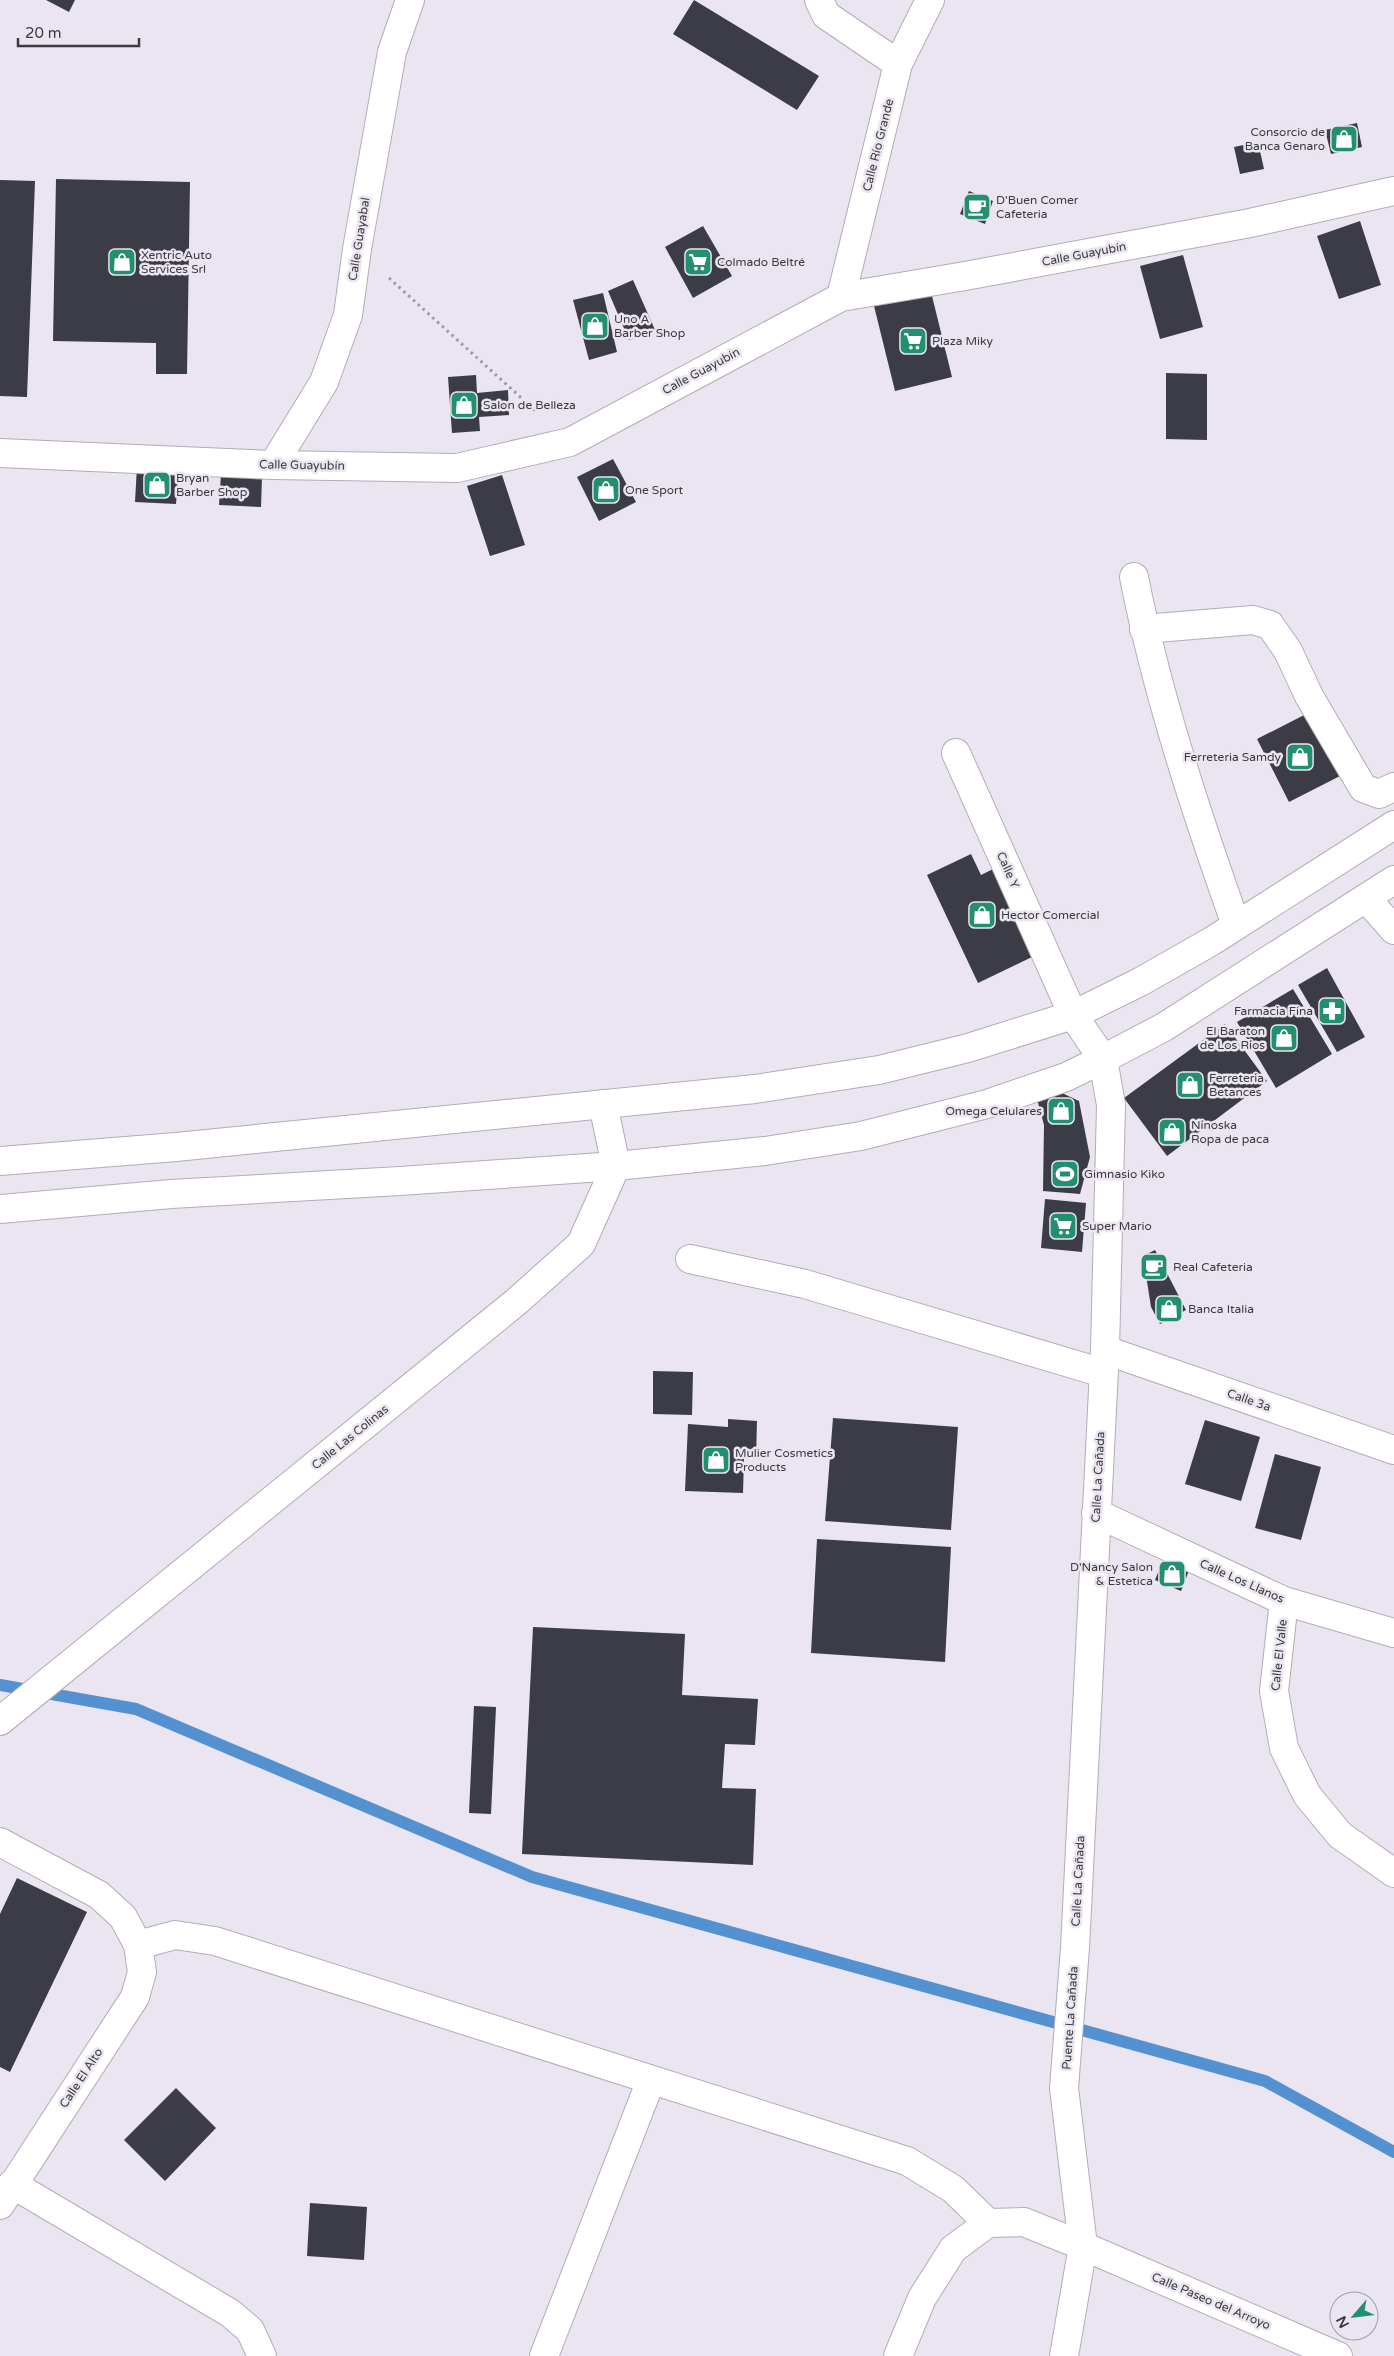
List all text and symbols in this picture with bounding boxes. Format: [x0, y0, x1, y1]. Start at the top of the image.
scale bar [18, 15, 139, 47]
text: 20 m [25, 24, 62, 42]
street label: Calle Río Grande [860, 97, 896, 193]
shop icon: Consorcio de Banca Genaro [1329, 124, 1359, 154]
place label: Consorcio de Banca Genaro [1245, 125, 1325, 153]
cafe icon: D'Buen Comer Cafeteria [962, 192, 992, 222]
place label: D'Buen Comer Cafeteria [996, 193, 1079, 221]
street label: Calle Guayabal [345, 196, 373, 282]
street label: Calle Guayubín [1041, 239, 1127, 269]
shop icon: Xentric Auto Services Srl [107, 247, 137, 277]
supermarket icon: Colmado Beltré [683, 247, 713, 277]
place label: Xentric Auto Services Srl [141, 248, 212, 276]
place label: Colmado Beltré [717, 255, 805, 269]
shop icon: Uno A Barber Shop [580, 311, 610, 341]
place label: Uno A Barber Shop [614, 312, 685, 340]
supermarket icon: Plaza Miky [898, 326, 928, 356]
place label: Plaza Miky [932, 334, 994, 348]
street label: Calle Guayubín [660, 345, 742, 397]
shop icon: Salon de Belleza [449, 390, 479, 420]
place label: Salon de Belleza [483, 398, 576, 412]
street label: Calle Guayubín [259, 457, 345, 473]
shop icon: Bryan Barber Shop [142, 470, 172, 500]
place label: Bryan Barber Shop [176, 471, 247, 499]
shop icon: One Sport [591, 475, 621, 505]
place label: One Sport [625, 483, 684, 497]
shop icon: Ferreteria Samdy [1285, 742, 1315, 772]
place label: Ferreteria Samdy [1184, 750, 1282, 764]
street label: Calle Y [994, 850, 1022, 891]
shop icon: Hector Comercial [967, 900, 997, 930]
place label: Hector Comercial [1001, 908, 1099, 922]
pharmacy icon: Farmacia Fina [1317, 996, 1347, 1026]
place label: Farmacia Fina [1234, 1004, 1313, 1018]
shop icon: El Baraton de Los Rios [1269, 1023, 1299, 1053]
place label: El Baraton de Los Rios [1200, 1024, 1265, 1052]
shop icon: Ferreteria Betances [1175, 1070, 1205, 1100]
place label: Ferreteria Betances [1209, 1071, 1264, 1099]
shop icon: Omega Celulares [1046, 1096, 1076, 1126]
place label: Omega Celulares [945, 1104, 1042, 1118]
shop icon: Ninoska Ropa de paca [1157, 1117, 1187, 1147]
place label: Ninoska Ropa de paca [1191, 1118, 1269, 1146]
sports icon: Gimnasio Kiko [1050, 1159, 1080, 1189]
place label: Gimnasio Kiko [1084, 1167, 1165, 1181]
supermarket icon: Super Mario [1048, 1211, 1078, 1241]
place label: Super Mario [1082, 1219, 1152, 1233]
cafe icon: Real Cafeteria [1139, 1252, 1169, 1282]
place label: Real Cafeteria [1173, 1260, 1253, 1274]
shop icon: Banca Italia [1154, 1294, 1184, 1324]
place label: Banca Italia [1188, 1302, 1254, 1316]
street label: Calle 3a [1225, 1386, 1273, 1414]
street label: Calle Las Colinas [309, 1402, 391, 1472]
street label: Calle La Cañada [1089, 1431, 1107, 1523]
shop icon: Mulier Cosmetics Products [701, 1445, 731, 1475]
place label: Mulier Cosmetics Products [735, 1446, 833, 1474]
street label: Calle Los Llanos [1198, 1556, 1287, 1606]
shop icon: D'Nancy Salon & Estetica [1157, 1559, 1187, 1589]
place label: D'Nancy Salon & Estetica [1070, 1560, 1153, 1588]
street label: Calle El Valle [1268, 1618, 1290, 1691]
street label: Calle La Cañada [1069, 1835, 1087, 1927]
street label: Puente La Cañada [1059, 1966, 1081, 2070]
street label: Calle El Alto [57, 2046, 105, 2110]
street label: Calle Paseo del Arroyo [1150, 2270, 1272, 2332]
north arrow [1329, 2291, 1379, 2341]
text: N [1333, 2313, 1353, 2331]

